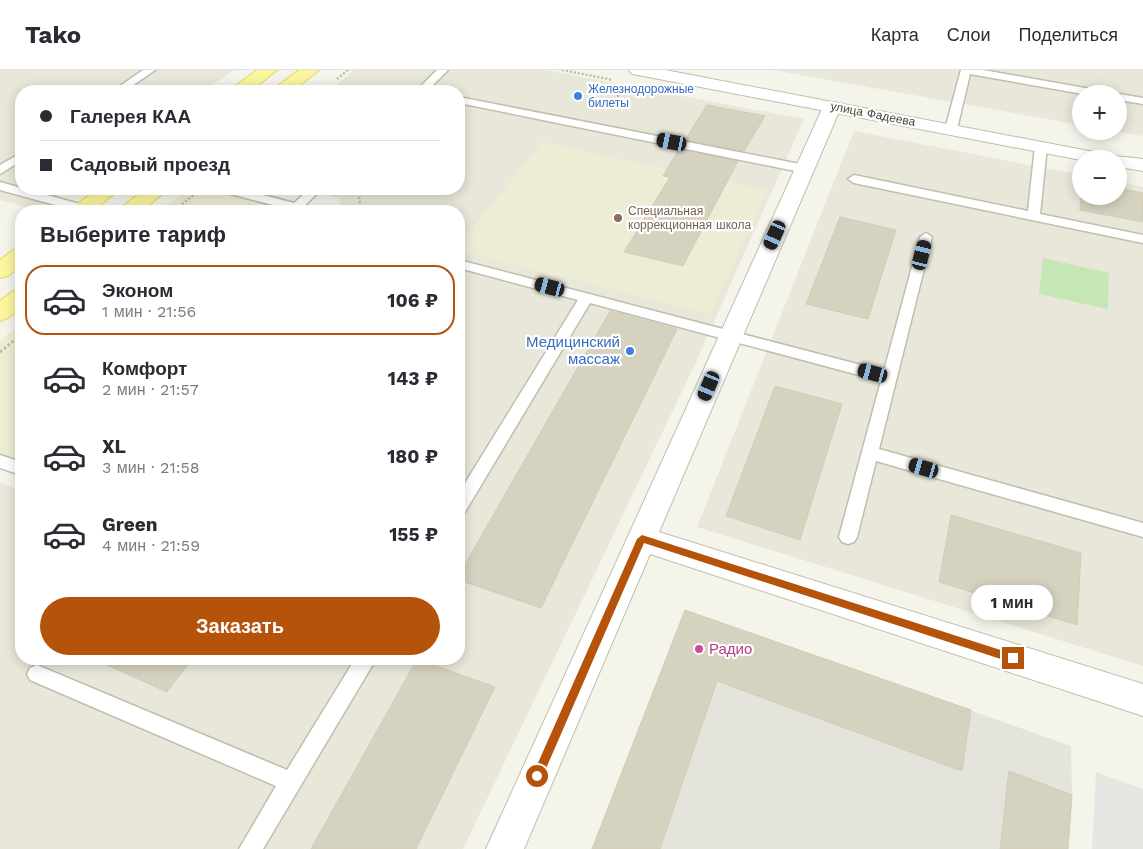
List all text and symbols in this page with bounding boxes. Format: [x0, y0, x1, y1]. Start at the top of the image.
text: Tako [25, 21, 81, 49]
text: Карта [871, 24, 919, 45]
text: Слои [947, 24, 991, 45]
text: Поделиться [1019, 24, 1118, 45]
place label: Железнодорожные билеты [588, 82, 694, 110]
map controls [1072, 85, 1127, 205]
button: + [1072, 85, 1127, 140]
marker: Железнодорожные билеты [572, 90, 584, 102]
street label: улица Фадеева [829, 99, 917, 129]
text: Галерея КАА [70, 105, 191, 128]
car [655, 132, 688, 152]
button: − [1072, 150, 1127, 205]
text: Садовый проезд [70, 153, 230, 176]
place label: Специальная коррекционная школа [628, 204, 752, 232]
marker: Специальная коррекционная школа [612, 212, 624, 224]
car [762, 218, 787, 252]
text: Выберите тариф [40, 222, 226, 247]
car [911, 239, 932, 271]
car [533, 276, 566, 298]
icon: car [42, 278, 87, 323]
text: Эконом [102, 279, 173, 302]
text: 106 ₽ [387, 289, 438, 312]
text: 1 мин · 21:56 [102, 302, 196, 321]
place label: Медицинский массаж [526, 333, 620, 368]
marker: Медицинский массаж [624, 345, 636, 357]
icon: car [42, 356, 87, 401]
text: Комфорт [102, 357, 187, 380]
car [856, 362, 889, 384]
text: 143 ₽ [388, 367, 438, 390]
car [696, 369, 721, 403]
text: 2 мин · 21:57 [102, 380, 199, 399]
icon: car [42, 434, 87, 479]
text: XL [102, 435, 126, 458]
text: 180 ₽ [387, 445, 438, 468]
car [907, 457, 940, 479]
text: 3 мин · 21:58 [102, 458, 200, 477]
icon: car [42, 512, 87, 557]
text: Green [102, 513, 158, 536]
text: 155 ₽ [389, 523, 438, 546]
text: 4 мин · 21:59 [102, 536, 200, 555]
callout: 1 мин [972, 586, 1054, 620]
text: 1 мин [991, 593, 1033, 612]
button: Заказать [40, 597, 440, 655]
place label: Радио [709, 640, 752, 658]
marker: Радио [693, 643, 705, 655]
route end [1002, 647, 1024, 669]
route start [526, 765, 548, 787]

